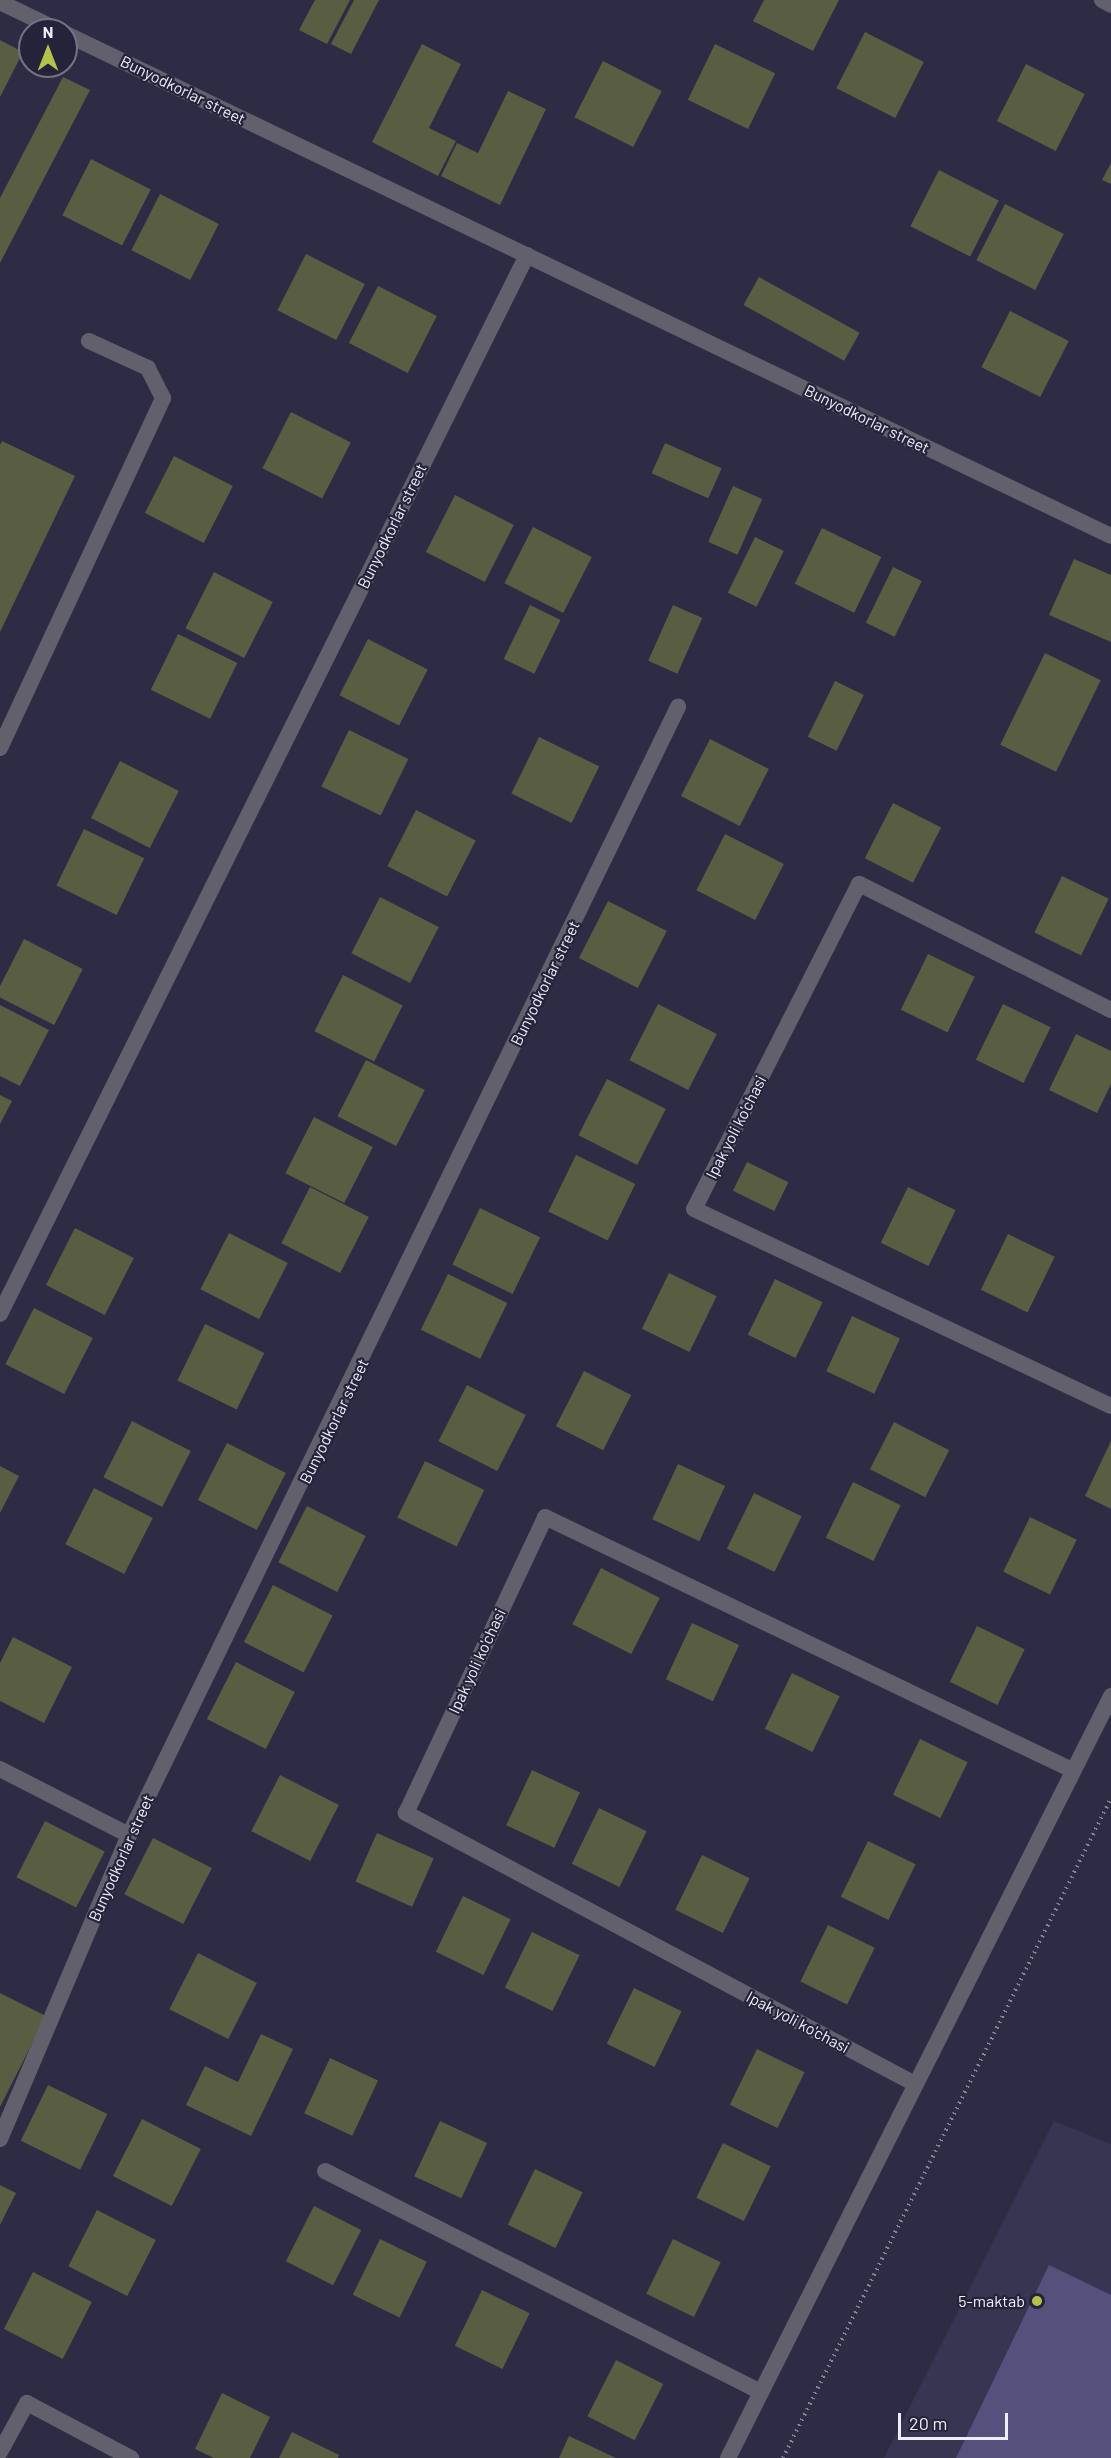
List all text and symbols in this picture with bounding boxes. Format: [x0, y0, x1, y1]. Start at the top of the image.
north arrow [18, 18, 78, 78]
text: N [43, 22, 53, 41]
street label: Bunyodkorlar street [117, 51, 249, 129]
street label: Bunyodkorlar street [801, 380, 933, 458]
street label: Bunyodkorlar street [353, 460, 431, 592]
street label: Bunyodkorlar street [506, 917, 584, 1049]
street label: Ipak yoli ko'chasi [702, 1072, 770, 1182]
street label: Bunyodkorlar street [295, 1355, 373, 1487]
street label: Ipak yoli ko'chasi [444, 1605, 510, 1717]
street label: Bunyodkorlar street [84, 1792, 158, 1924]
street label: Ipak yoli ko'chasi [743, 1987, 853, 2057]
place label: 5-maktab [958, 2291, 1025, 2311]
marker: 5-maktab [1030, 2294, 1044, 2308]
scale bar [901, 2401, 1010, 2439]
text: 20 m [909, 2412, 947, 2434]

